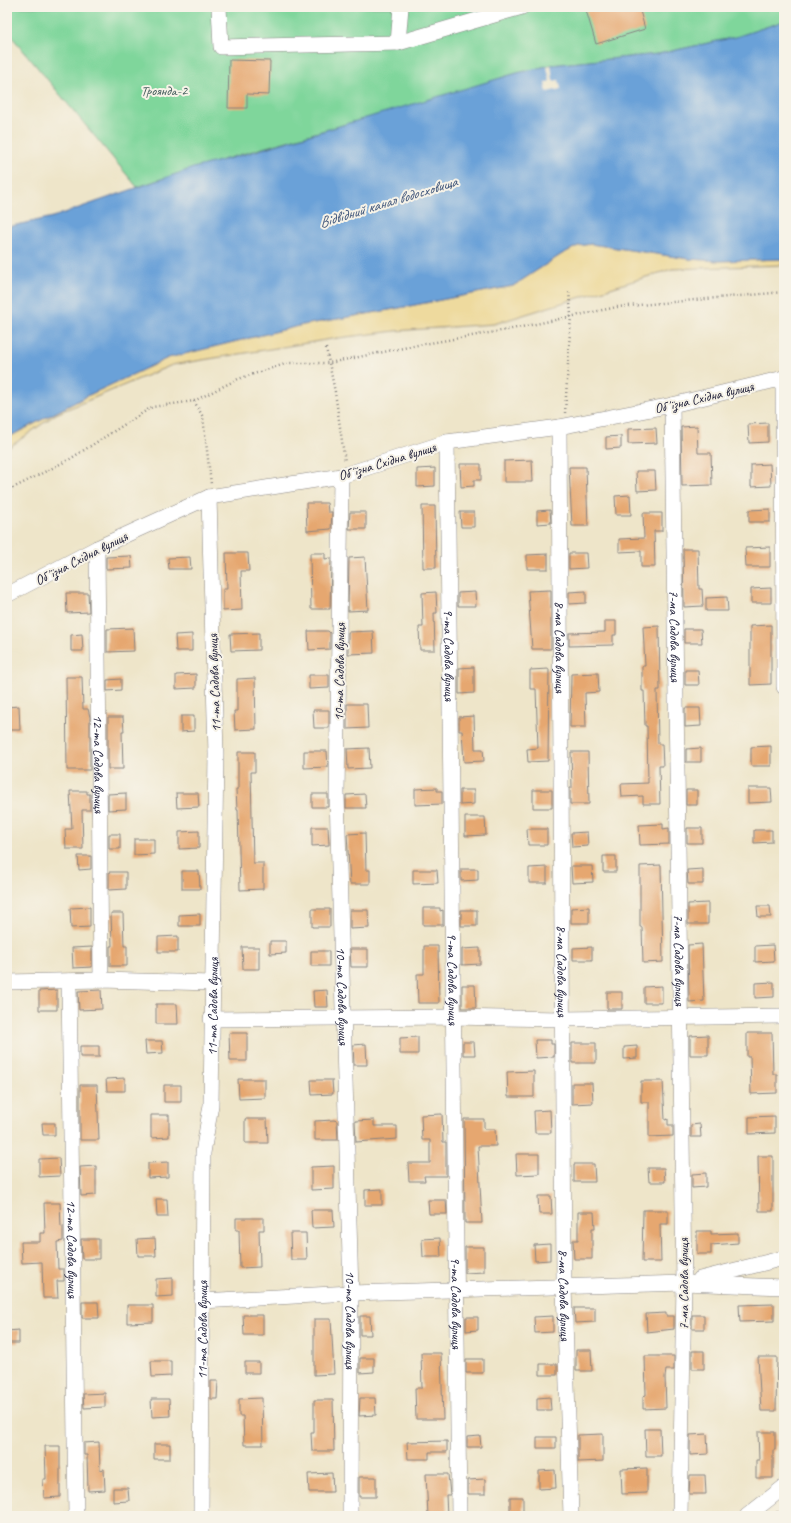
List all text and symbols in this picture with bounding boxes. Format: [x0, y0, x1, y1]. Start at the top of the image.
park label: Троянда-2 [141, 82, 189, 99]
water label: Відвідний канал водосховища [317, 172, 461, 232]
street label: Обʼїзна Східна вулиця [653, 378, 756, 417]
street label: Обʼїзна Східна вулиця [336, 438, 439, 484]
street label: Обʼїзна Східна вулиця [32, 527, 131, 589]
street label: 7-ма Садова вулиця [666, 590, 684, 683]
street label: 8-ма Садова вулиця [551, 601, 569, 694]
street label: 9-та Садова вулиця [440, 609, 458, 702]
street label: 10-та Садова вулиця [330, 622, 349, 721]
street label: 11-та Садова вулиця [204, 633, 225, 733]
street label: 12-та Садова вулиця [90, 715, 107, 814]
street label: 7-ма Садова вулиця [670, 914, 688, 1007]
street label: 8-ма Садова вулиця [553, 925, 570, 1018]
street label: 9-та Садова вулиця [443, 933, 462, 1026]
street label: 10-та Садова вулиця [332, 946, 352, 1046]
street label: 11-та Садова вулиця [204, 956, 222, 1056]
street label: 12-та Садова вулиця [63, 1200, 81, 1299]
street label: 7-ма Садова вулиця [675, 1237, 692, 1330]
street label: 8-ма Садова вулиця [555, 1249, 574, 1342]
street label: 9-та Садова вулиця [447, 1257, 465, 1350]
street label: 10-та Садова вулиця [341, 1270, 359, 1370]
street label: 11-та Садова вулиця [194, 1280, 211, 1379]

